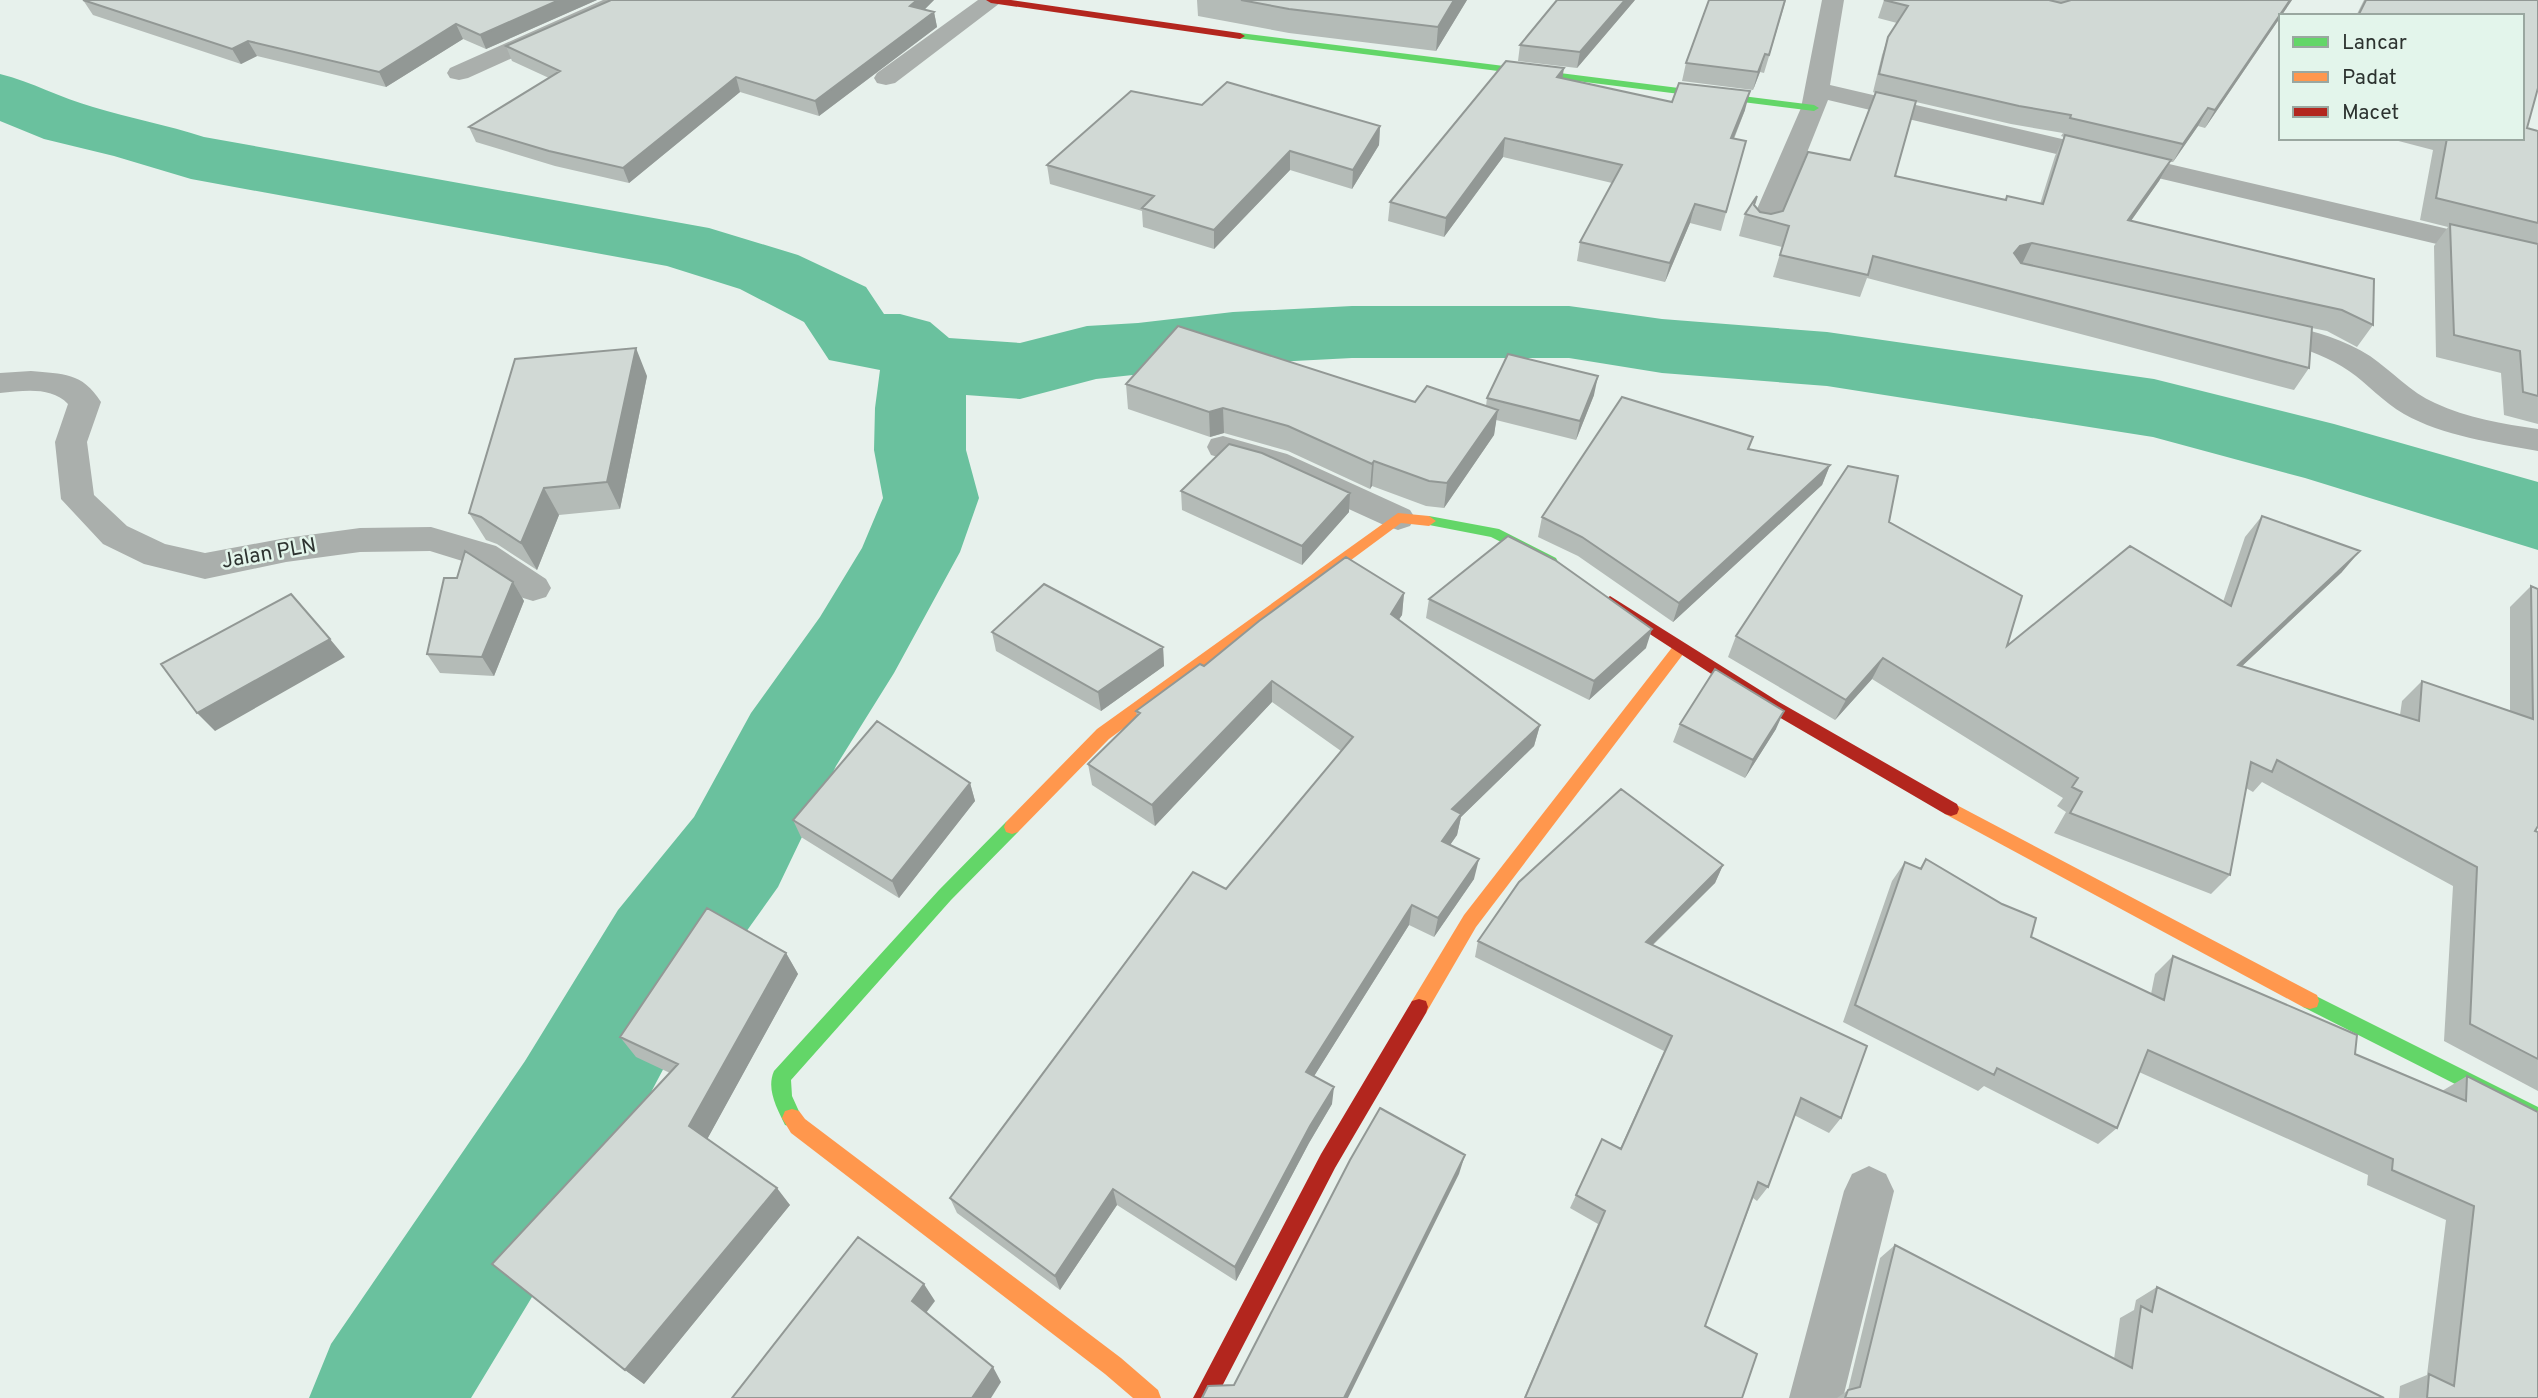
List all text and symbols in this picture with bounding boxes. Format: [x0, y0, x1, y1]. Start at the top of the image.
legend [2279, 14, 2524, 140]
text: Lancar [2342, 30, 2407, 57]
text: Padat [2342, 65, 2397, 92]
text: Macet [2342, 100, 2399, 127]
street label: Jalan PLN [219, 532, 319, 576]

